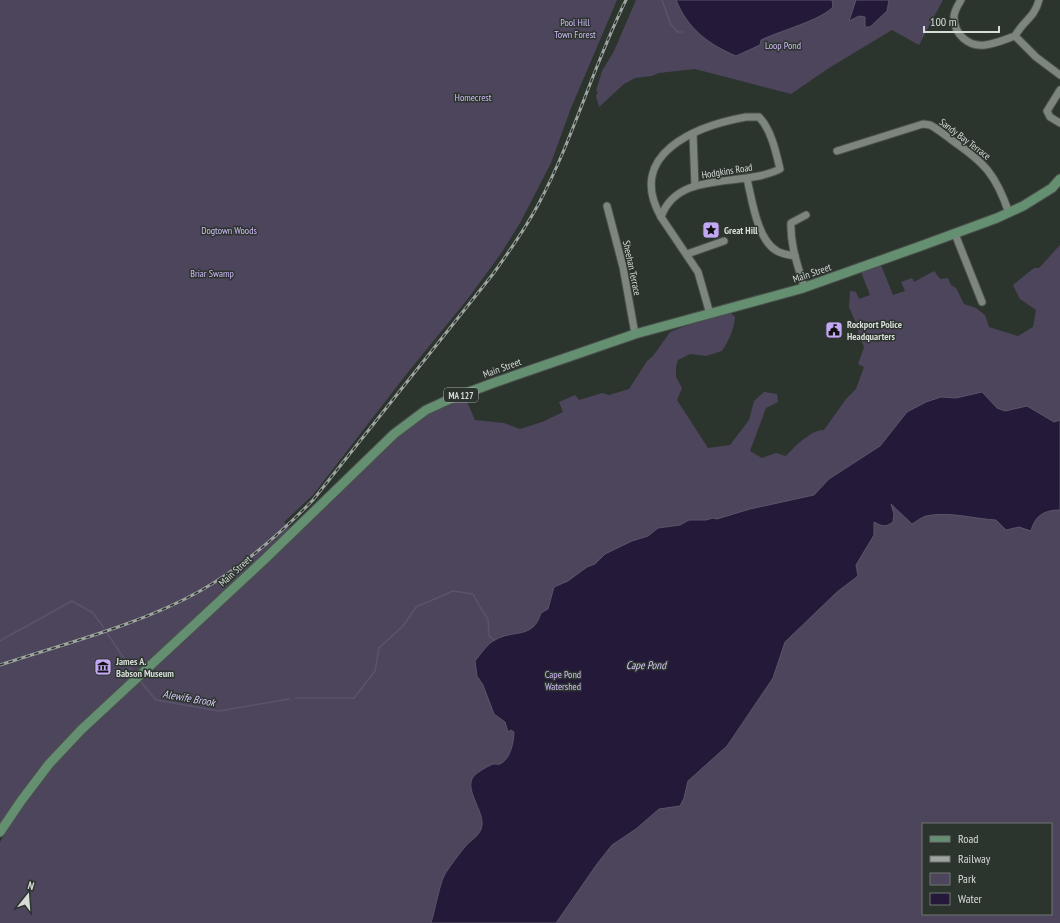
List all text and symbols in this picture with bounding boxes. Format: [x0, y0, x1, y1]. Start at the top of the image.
scale bar [924, 8, 999, 34]
text: 100 m [930, 14, 957, 29]
park label: Pool Hill Town Forest [554, 16, 596, 41]
park label: Loop Pond [765, 39, 801, 52]
park label: Homecrest [455, 91, 492, 104]
street label: Sandy Bay Terrace [937, 115, 993, 163]
street label: Hodgkins Road [701, 161, 753, 181]
place icon: Great Hill [701, 220, 721, 240]
park label: Dogtown Woods [201, 224, 257, 237]
place label: Great Hill [724, 224, 758, 237]
street label: Sheehan Terrace [620, 239, 644, 297]
street label: Main Street [791, 260, 833, 286]
park label: Briar Swamp [190, 267, 234, 280]
place label: Rockport Police Headquarters [847, 318, 902, 343]
public building icon: Rockport Police Headquarters [824, 320, 844, 340]
street label: Main Street [481, 355, 523, 381]
road number: MA 127 [444, 388, 478, 402]
street label: Main Street [216, 553, 254, 589]
place label: James A. Babson Museum [115, 655, 174, 680]
museum icon: James A. Babson Museum [93, 657, 113, 677]
water label: Cape Pond [626, 658, 668, 672]
park label: Cape Pond Watershed [545, 668, 581, 693]
water label: Alewife Brook [162, 687, 218, 710]
legend [922, 823, 1052, 915]
text: Road [958, 831, 978, 846]
text: Railway [958, 851, 991, 866]
text: Park [958, 871, 976, 886]
north arrow [8, 875, 48, 915]
text: N [26, 878, 36, 893]
text: Water [958, 891, 983, 906]

